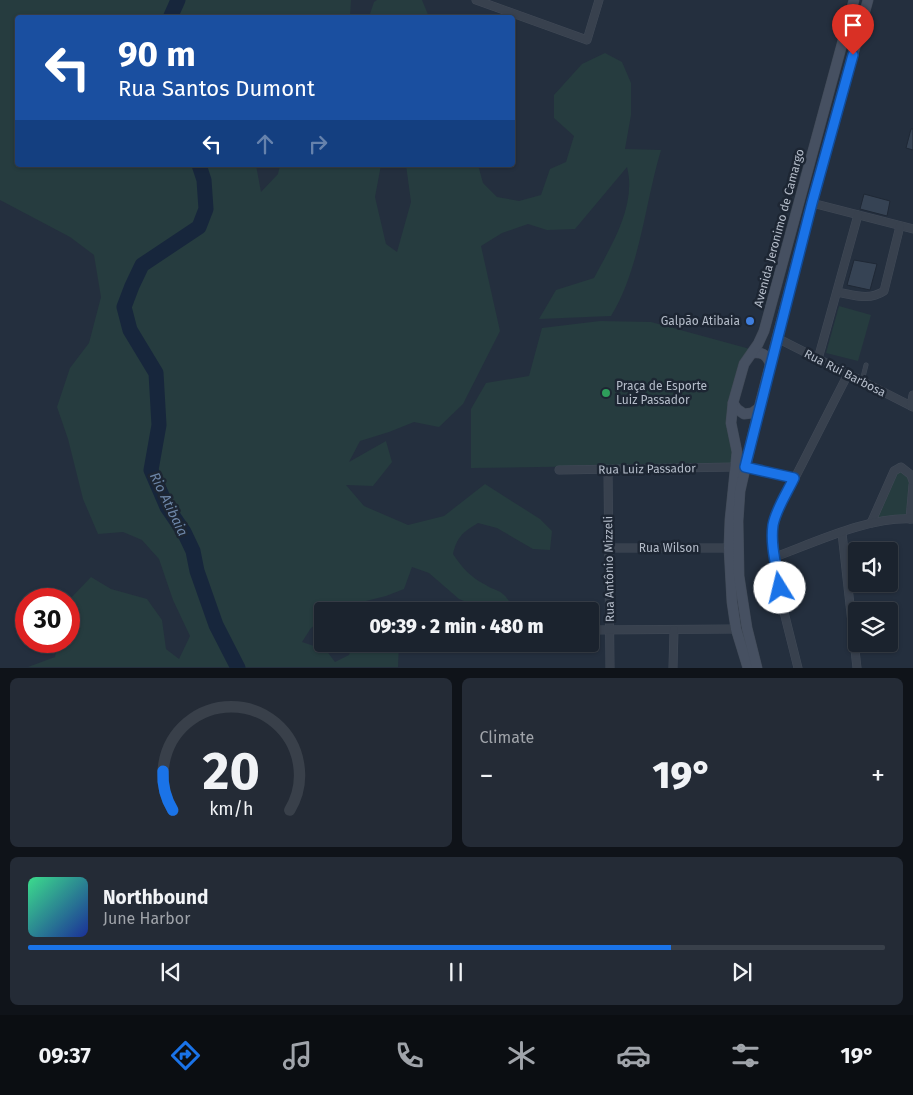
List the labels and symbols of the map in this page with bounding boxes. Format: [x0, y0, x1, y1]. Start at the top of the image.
pin [832, 4, 874, 55]
street label: Avenida Jeronimo de Camargo [751, 147, 807, 309]
place label: Galpão Atibaia [661, 314, 740, 328]
marker: Galpão Atibaia [744, 315, 756, 327]
street label: Rua Rui Barbosa [802, 346, 888, 400]
place label: Praça de Esporte Luiz Passador [616, 379, 707, 407]
marker: Praça de Esporte Luiz Passador [600, 387, 612, 399]
street label: Rua Luiz Passador [598, 461, 696, 477]
water label: Rio Atibaia [146, 470, 191, 539]
street label: Rua Antônio Mizzeli [601, 516, 617, 622]
street label: Rua Wilson [639, 541, 699, 555]
position arrow [753, 561, 805, 613]
speed limit sign: 30 [15, 588, 80, 653]

